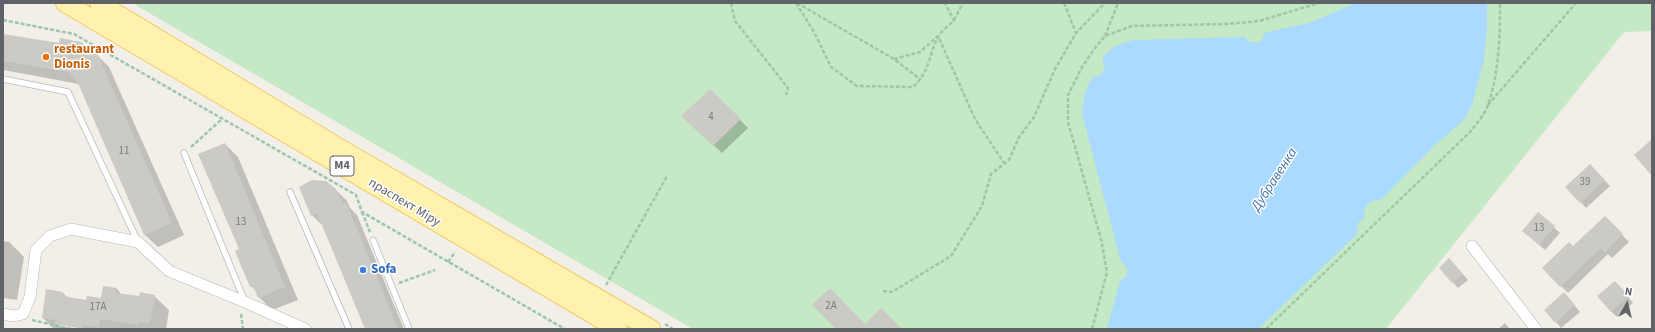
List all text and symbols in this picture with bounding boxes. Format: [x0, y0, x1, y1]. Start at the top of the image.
place label: restaurant Dionis [54, 42, 114, 73]
marker: restaurant Dionis [41, 52, 51, 62]
house number: 4 [708, 111, 714, 125]
house number: 11 [119, 145, 129, 159]
water label: Дубравенка [1248, 145, 1302, 215]
road number: М4 [330, 156, 354, 176]
street label: праспект Міру [365, 175, 443, 231]
house number: 39 [1580, 176, 1590, 190]
house number: 13 [236, 216, 246, 230]
house number: 13 [1534, 222, 1544, 236]
place label: Sofa [371, 262, 396, 278]
marker: Sofa [358, 265, 368, 275]
north arrow [1607, 284, 1647, 324]
text: N [1624, 284, 1633, 300]
house number: 2А [825, 300, 837, 314]
house number: 17А [90, 301, 106, 315]

